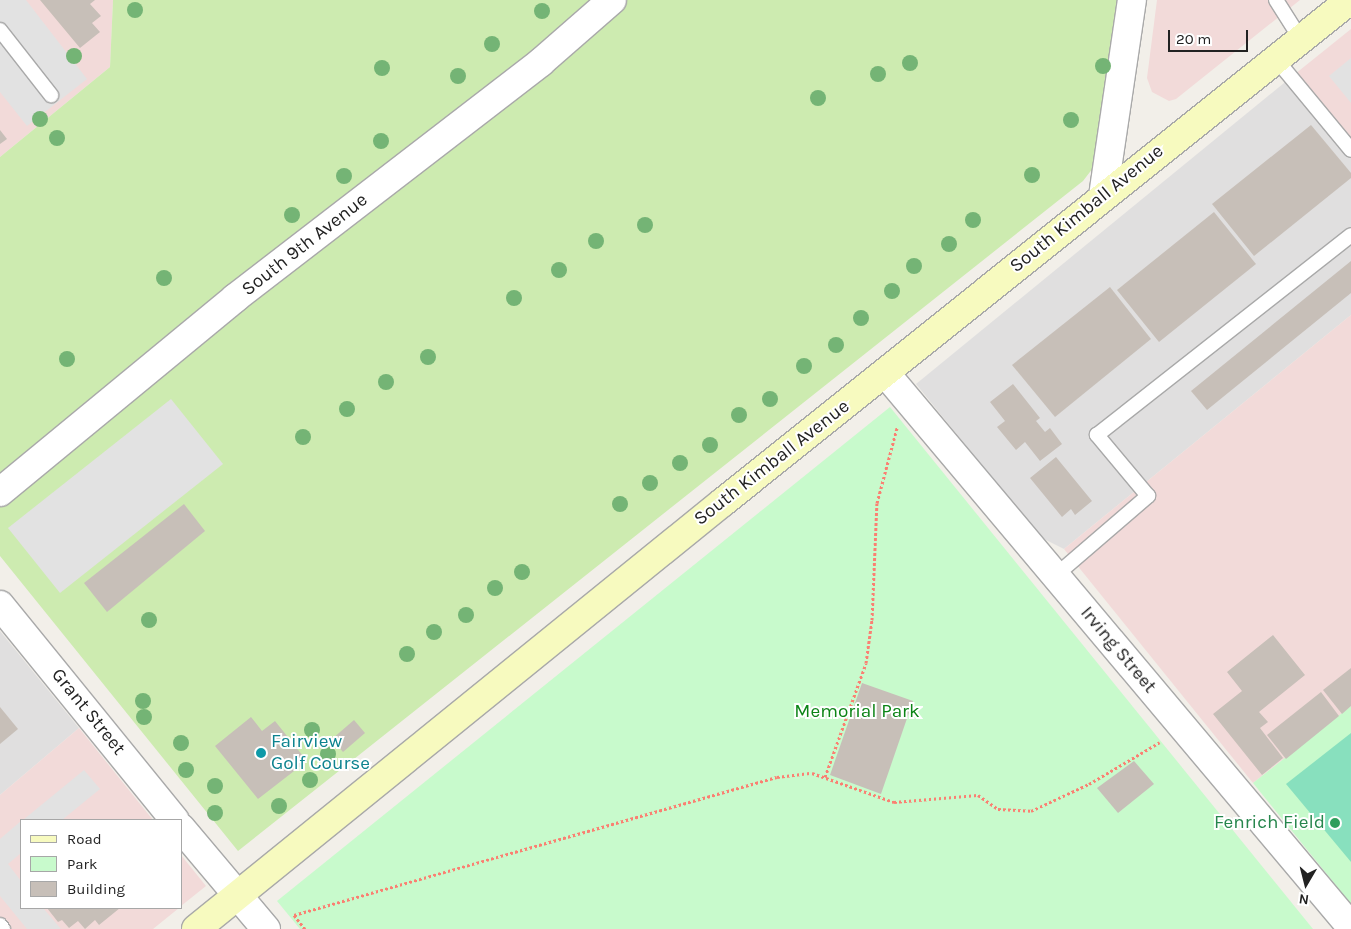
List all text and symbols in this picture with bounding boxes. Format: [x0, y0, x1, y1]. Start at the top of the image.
scale bar [1171, 20, 1251, 52]
text: 20 m [1176, 30, 1211, 48]
street label: South Kimball Avenue [1006, 140, 1168, 278]
street label: South 9th Avenue [238, 189, 372, 301]
street label: South Kimball Avenue [690, 395, 854, 531]
street label: Irving Street [1075, 602, 1161, 698]
street label: Grant Street [46, 664, 130, 760]
park label: Memorial Park [794, 701, 920, 723]
place label: Fairview Golf Course [271, 731, 370, 775]
marker: Fairview Golf Course [255, 747, 267, 759]
place label: Fenrich Field [1214, 812, 1325, 834]
marker: Fenrich Field [1329, 817, 1341, 829]
legend [20, 819, 182, 909]
text: Road [67, 830, 102, 848]
text: Park [67, 855, 97, 873]
north arrow [1281, 859, 1331, 909]
text: Building [67, 880, 125, 898]
text: N [1298, 890, 1310, 908]

